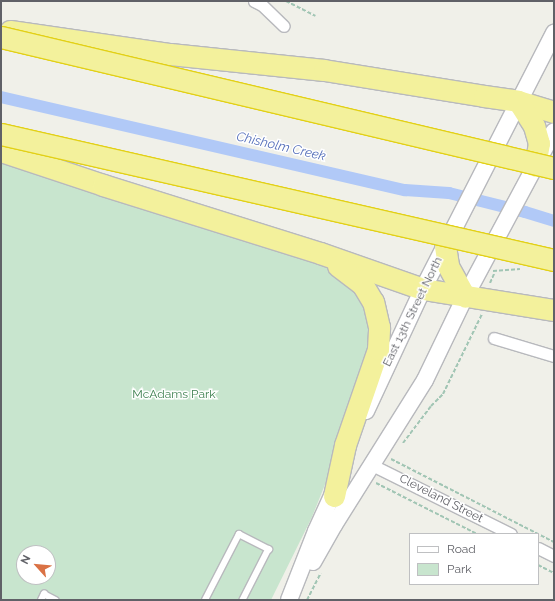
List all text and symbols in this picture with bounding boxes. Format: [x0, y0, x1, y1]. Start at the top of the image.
water label: Chisholm Creek [235, 129, 327, 165]
street label: East 13th Street North [380, 255, 446, 369]
park label: McAdams Park [132, 388, 216, 402]
street label: Cleveland Street [397, 472, 485, 526]
legend [409, 533, 539, 585]
text: Road [447, 542, 476, 556]
north arrow [16, 545, 56, 585]
text: N [18, 553, 33, 566]
text: Park [447, 562, 472, 576]

